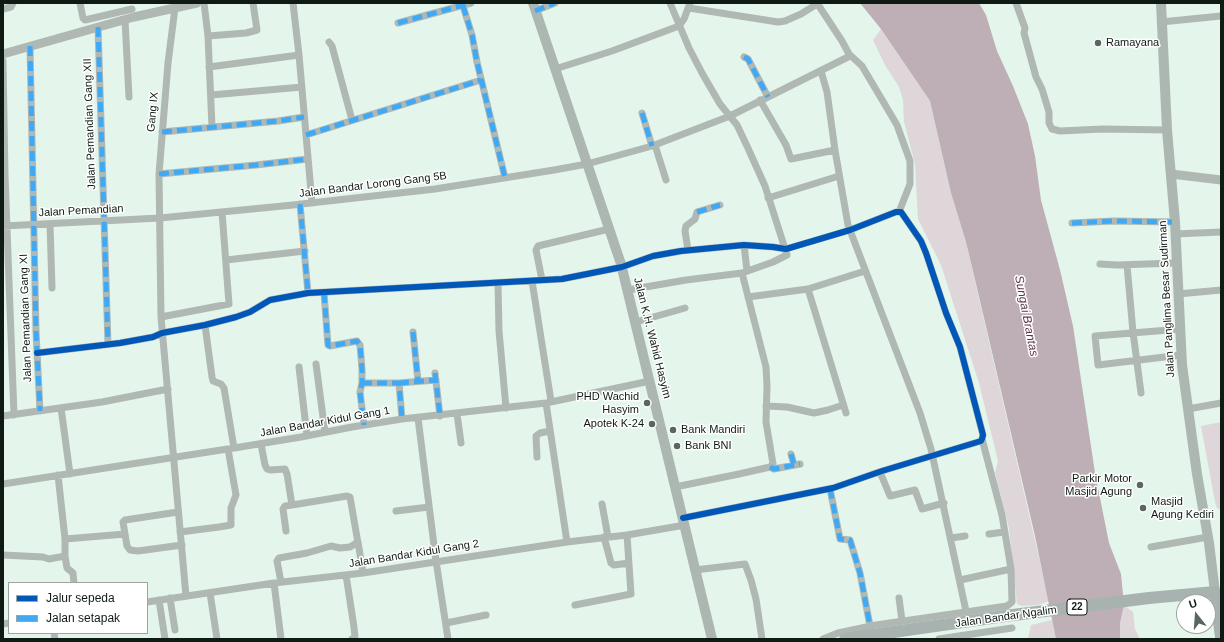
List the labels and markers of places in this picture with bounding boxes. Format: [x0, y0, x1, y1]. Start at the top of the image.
place label: Ramayana [1106, 36, 1159, 50]
marker: Ramayana [1093, 38, 1103, 48]
place label: PHD Wachid Hasyim [576, 390, 639, 416]
marker: PHD Wachid Hasyim [642, 398, 652, 408]
place label: Apotek K-24 [583, 417, 644, 431]
marker: Apotek K-24 [647, 419, 657, 429]
place label: Bank Mandiri [681, 423, 745, 437]
marker: Bank Mandiri [668, 425, 678, 435]
place label: Bank BNI [685, 439, 731, 453]
marker: Bank BNI [672, 441, 682, 451]
place label: Parkir Motor Masjid Agung [1065, 472, 1132, 498]
marker: Parkir Motor Masjid Agung [1135, 480, 1145, 490]
place label: Masjid Agung Kediri [1151, 495, 1214, 521]
marker: Masjid Agung Kediri [1138, 503, 1148, 513]

